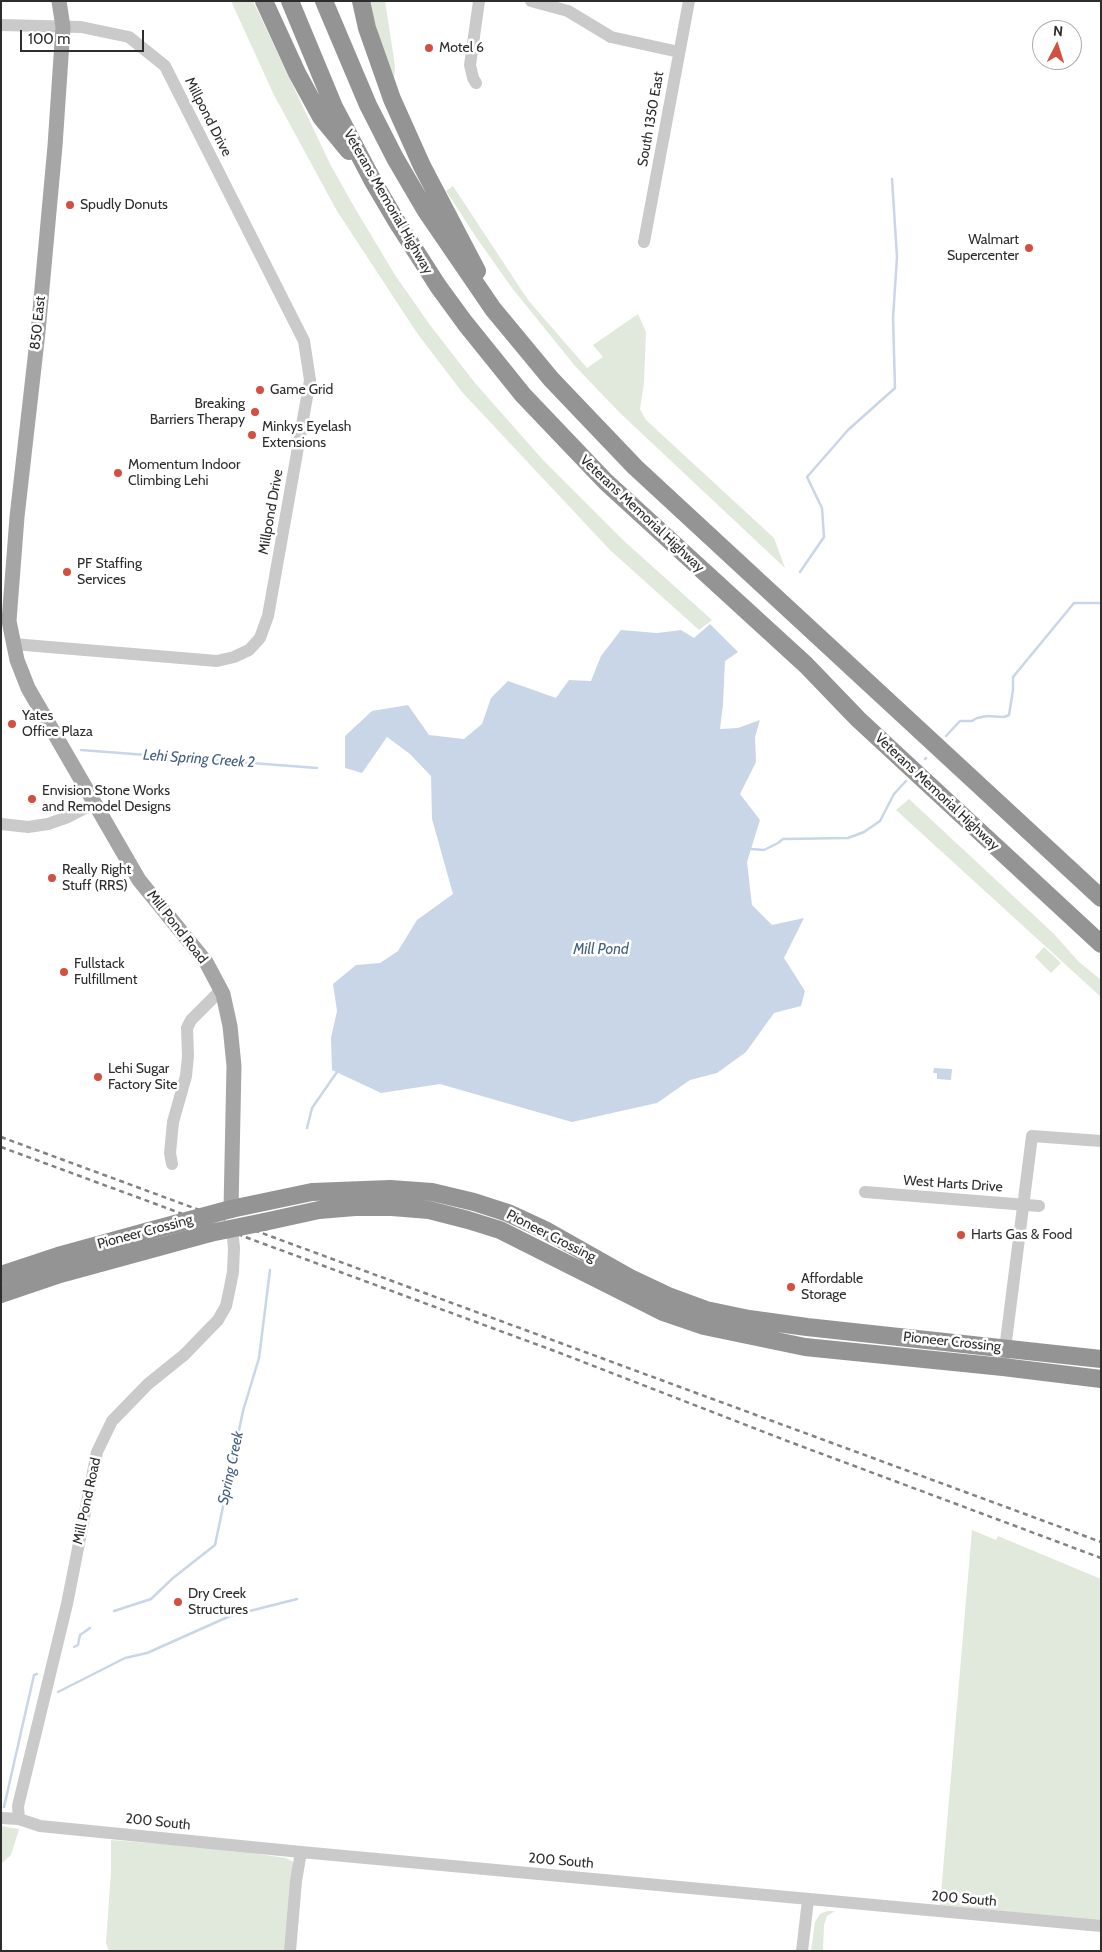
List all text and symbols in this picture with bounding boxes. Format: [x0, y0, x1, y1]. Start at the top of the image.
scale bar [22, 20, 146, 52]
north arrow [1032, 20, 1082, 70]
text: N [1053, 22, 1064, 40]
text: 100 m [28, 30, 70, 48]
place label: Motel 6 [439, 40, 484, 56]
marker: Motel 6 [423, 42, 435, 54]
street label: South 1350 East [634, 70, 668, 168]
street label: Millpond Drive [181, 75, 235, 159]
street label: Veterans Memorial Highway [340, 127, 436, 277]
place label: Spudly Donuts [80, 197, 168, 213]
marker: Spudly Donuts [64, 199, 76, 211]
place label: Walmart Supercenter [947, 232, 1019, 264]
marker: Walmart Supercenter [1023, 242, 1035, 254]
street label: 850 East [27, 295, 49, 351]
place label: Game Grid [270, 382, 333, 398]
marker: Game Grid [254, 384, 266, 396]
place label: Breaking Barriers Therapy [150, 396, 245, 428]
marker: Breaking Barriers Therapy [249, 406, 261, 418]
place label: Minkys Eyelash Extensions [262, 419, 351, 452]
marker: Minkys Eyelash Extensions [246, 429, 258, 441]
street label: Veterans Memorial Highway [576, 452, 708, 576]
place label: Momentum Indoor Climbing Lehi [128, 457, 240, 490]
marker: Momentum Indoor Climbing Lehi [112, 467, 124, 479]
street label: Millpond Drive [255, 468, 287, 556]
place label: PF Staffing Services [77, 556, 142, 588]
marker: PF Staffing Services [61, 566, 73, 578]
place label: Yates Office Plaza [22, 708, 93, 740]
marker: Yates Office Plaza [6, 718, 18, 730]
street label: Veterans Memorial Highway [871, 730, 1003, 854]
water label: Lehi Spring Creek 2 [142, 746, 256, 772]
place label: Envision Stone Works and Remodel Designs [42, 783, 171, 816]
marker: Envision Stone Works and Remodel Designs [26, 793, 38, 805]
place label: Really Right Stuff (RRS) [62, 862, 131, 894]
marker: Really Right Stuff (RRS) [46, 872, 58, 884]
street label: Mill Pond Road [143, 887, 211, 967]
water label: Mill Pond [573, 941, 629, 959]
place label: Fullstack Fulfillment [74, 956, 138, 989]
marker: Fullstack Fulfillment [58, 966, 70, 978]
place label: Lehi Sugar Factory Site [108, 1061, 177, 1094]
marker: Lehi Sugar Factory Site [92, 1071, 104, 1083]
street label: West Harts Drive [903, 1172, 1003, 1196]
street label: Pioneer Crossing [503, 1206, 599, 1266]
street label: Pioneer Crossing [95, 1211, 195, 1253]
place label: Harts Gas & Food [971, 1227, 1072, 1243]
marker: Harts Gas & Food [955, 1229, 967, 1241]
place label: Affordable Storage [801, 1271, 863, 1304]
marker: Affordable Storage [785, 1281, 797, 1293]
street label: Pioneer Crossing [902, 1329, 1002, 1355]
water label: Spring Creek [214, 1430, 248, 1506]
street label: Mill Pond Road [70, 1456, 104, 1546]
place label: Dry Creek Structures [188, 1586, 248, 1618]
marker: Dry Creek Structures [172, 1596, 184, 1608]
street label: 200 South [125, 1810, 191, 1834]
street label: 200 South [528, 1850, 594, 1872]
street label: 200 South [931, 1888, 997, 1910]

